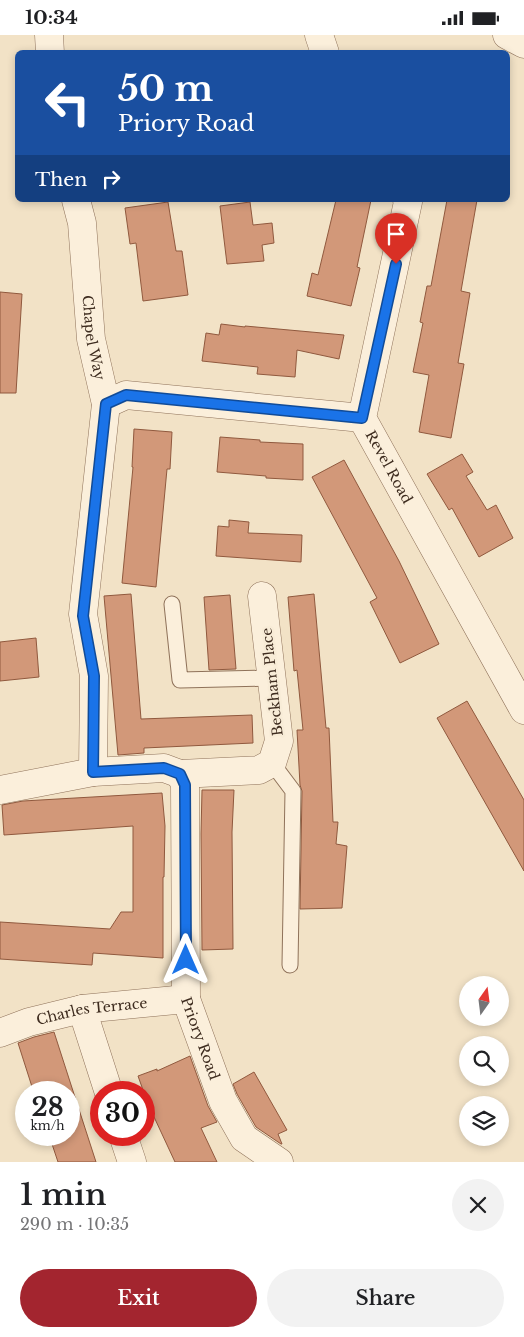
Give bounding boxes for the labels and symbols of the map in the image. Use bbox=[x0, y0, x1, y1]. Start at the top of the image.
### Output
pin bbox=[375, 213, 417, 264]
street label: Chapel Way bbox=[79, 294, 109, 382]
street label: Revel Road bbox=[362, 427, 417, 507]
street label: Beckham Place bbox=[257, 627, 287, 737]
position arrow bbox=[159, 933, 211, 985]
north arrow bbox=[459, 976, 509, 1026]
street label: Charles Terrace bbox=[34, 994, 148, 1029]
street label: Priory Road bbox=[177, 995, 224, 1083]
speed limit sign: 30 bbox=[90, 1081, 155, 1146]

